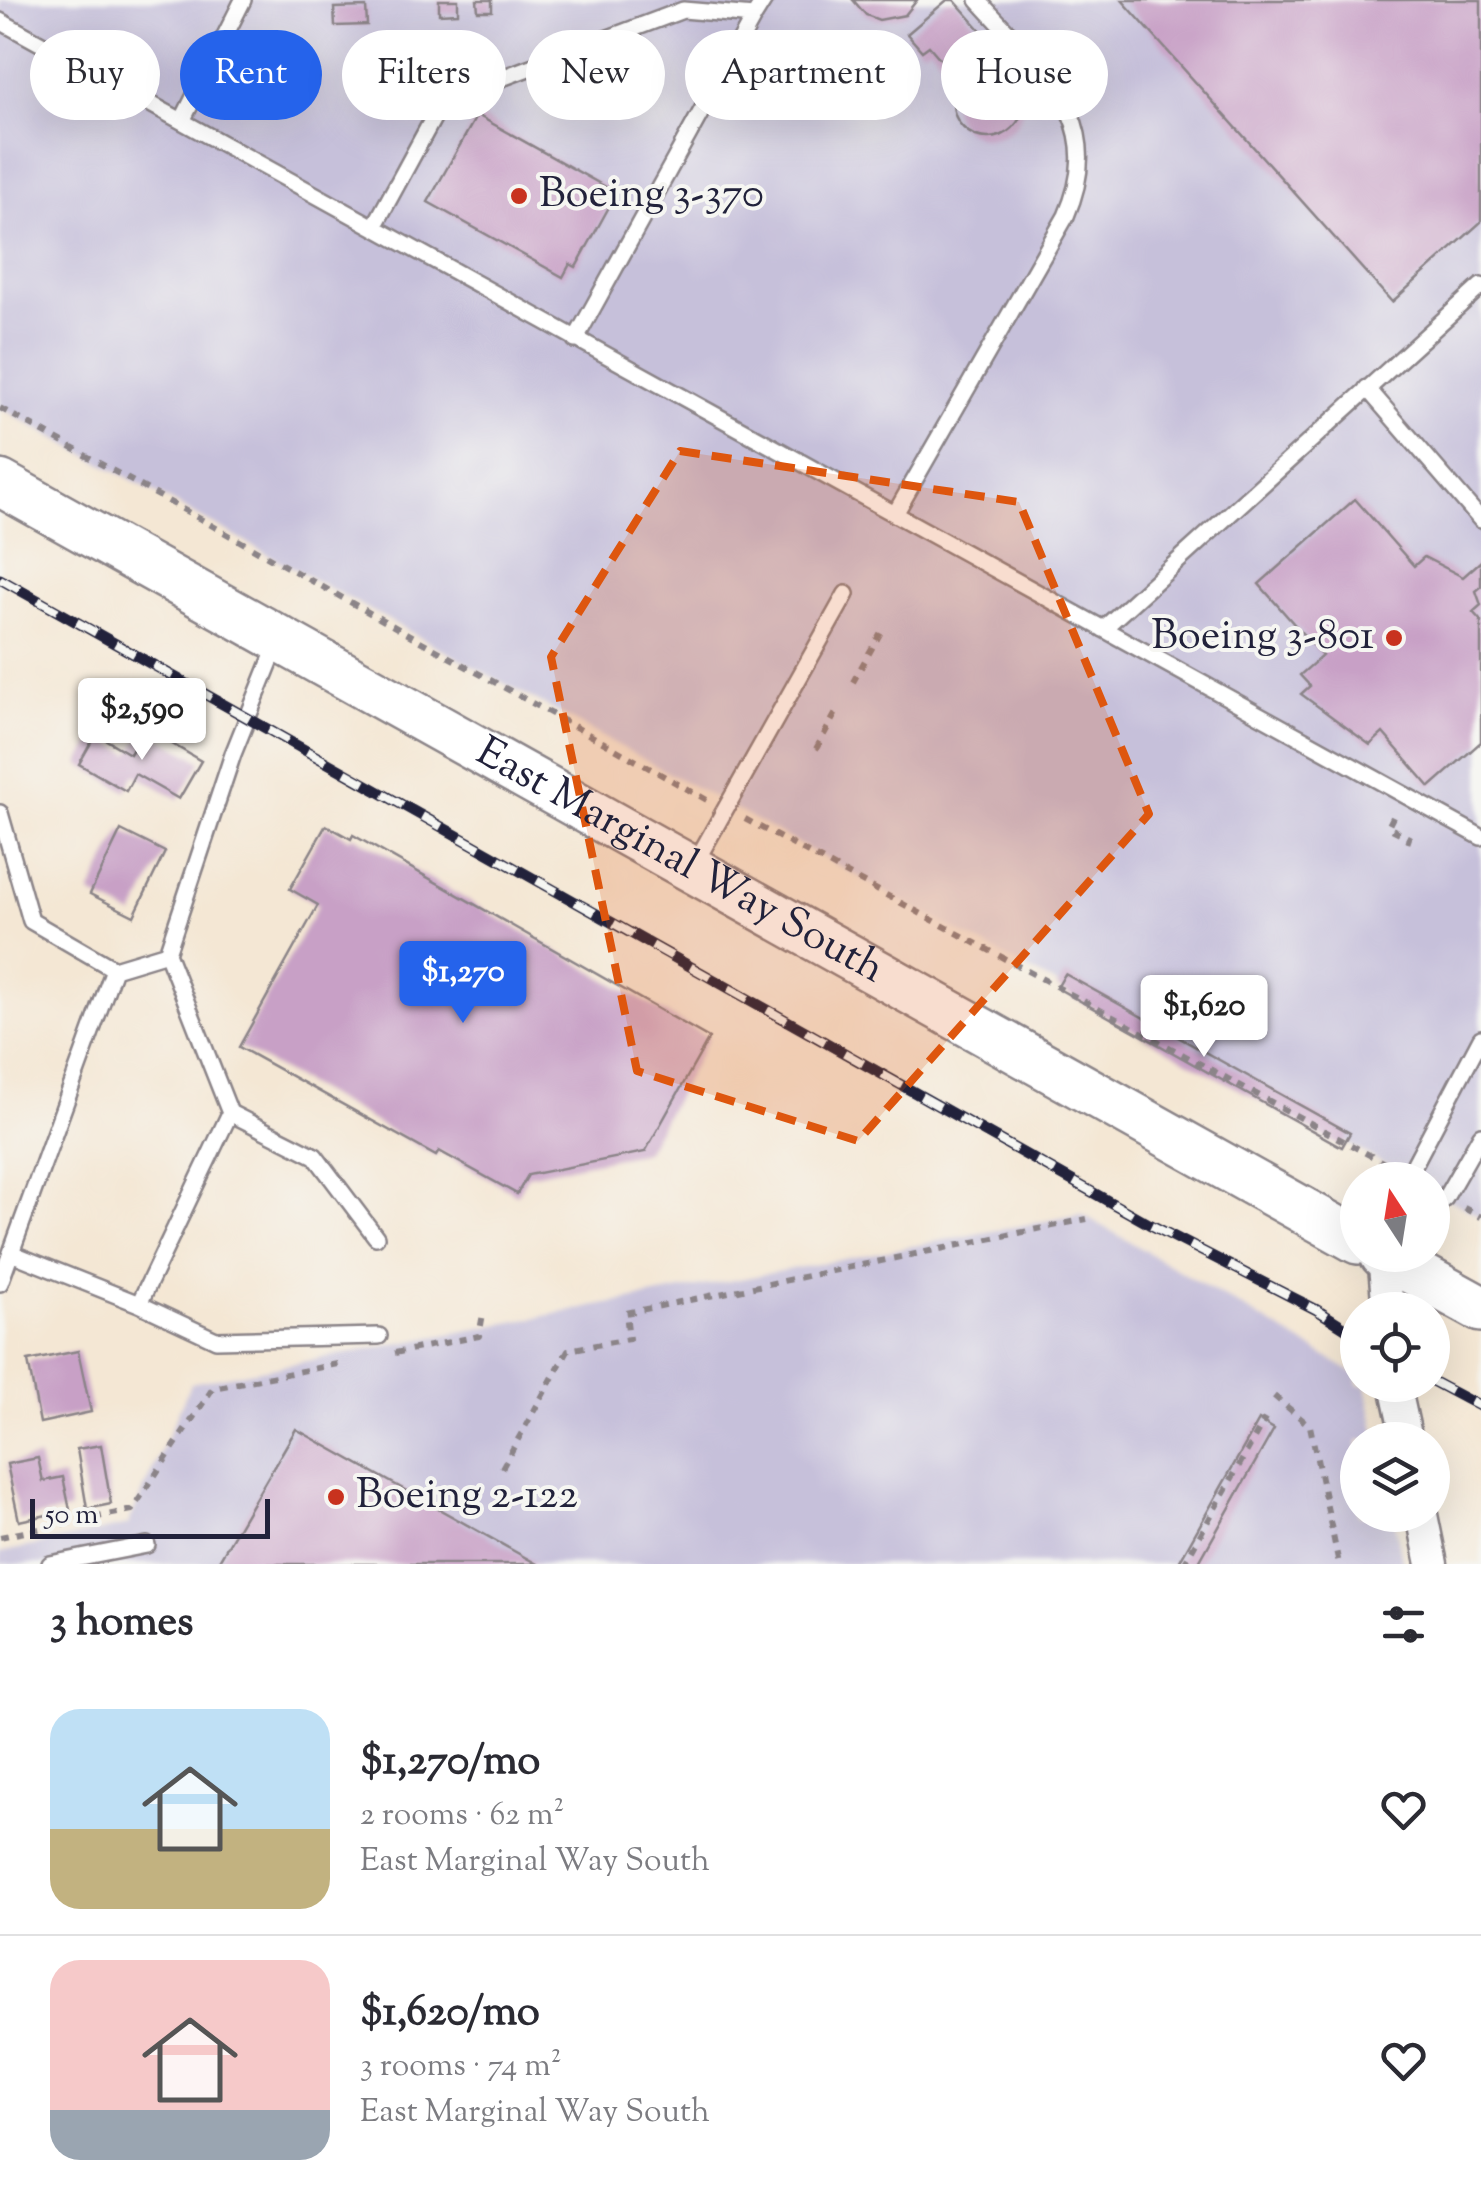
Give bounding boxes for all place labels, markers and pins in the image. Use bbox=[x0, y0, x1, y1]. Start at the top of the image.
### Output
place label: Boeing 3-370 bbox=[539, 166, 764, 226]
marker: Boeing 3-370 bbox=[508, 185, 530, 207]
place label: Boeing 3-801 bbox=[1151, 608, 1374, 668]
marker: Boeing 3-801 bbox=[1383, 627, 1405, 649]
pin: $2,590 bbox=[61, 678, 223, 763]
pin: $1,270 bbox=[382, 941, 544, 1026]
pin: $1,620 bbox=[1123, 975, 1285, 1060]
place label: Boeing 2-122 bbox=[356, 1467, 578, 1527]
marker: Boeing 2-122 bbox=[325, 1486, 347, 1508]

